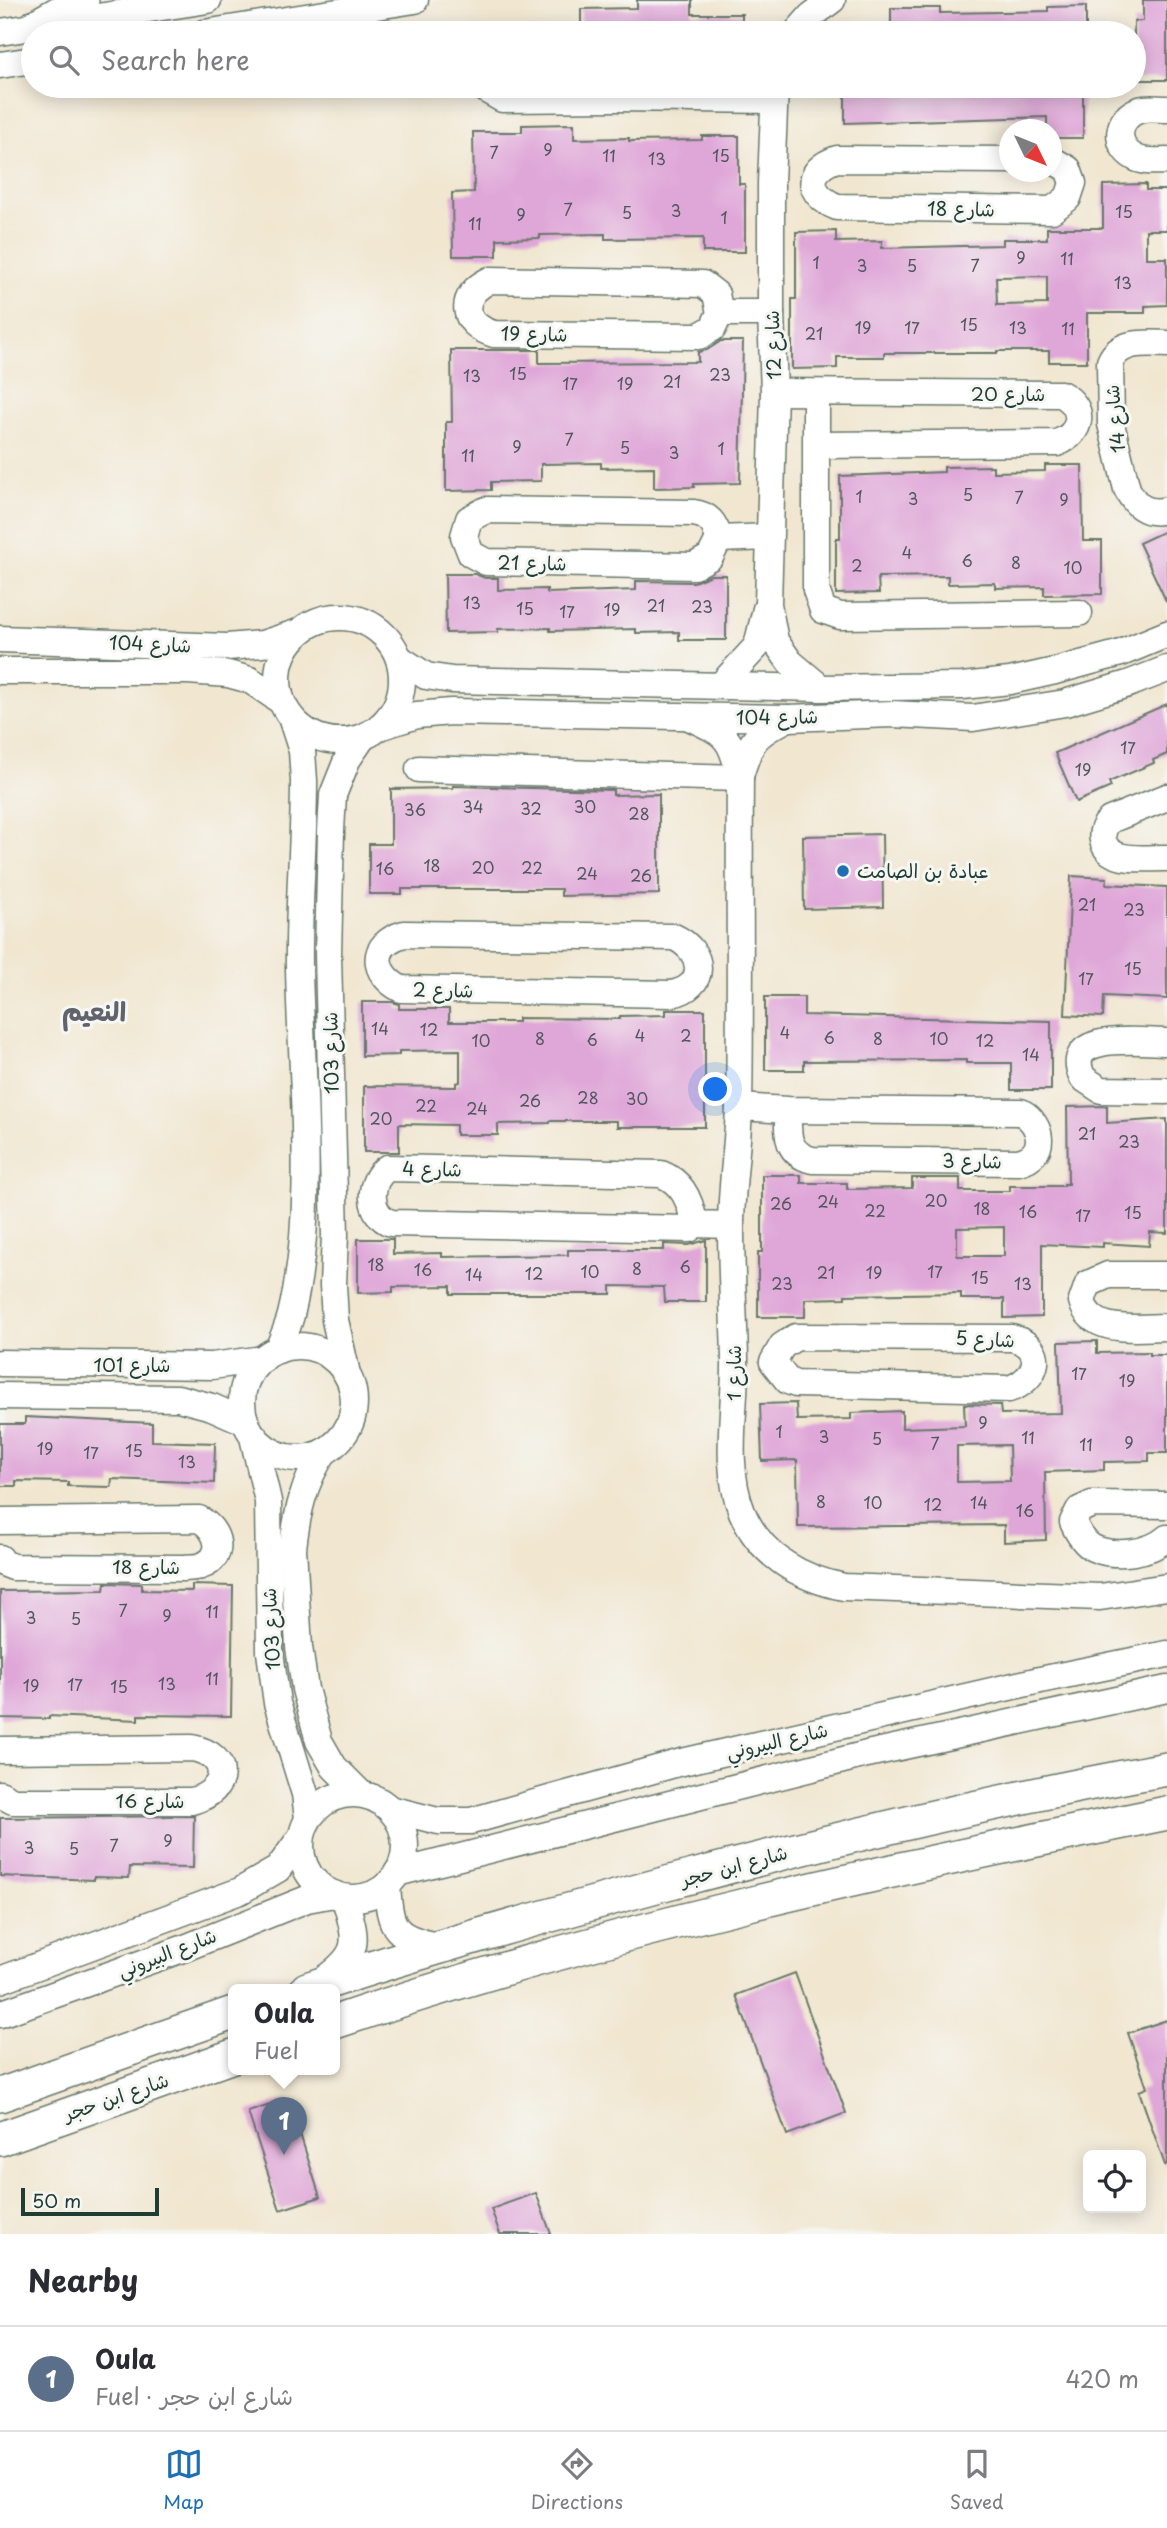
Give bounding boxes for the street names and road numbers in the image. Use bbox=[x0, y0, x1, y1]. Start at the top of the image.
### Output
street label: شارع 18 bbox=[927, 193, 995, 224]
street label: شارع 12 bbox=[757, 310, 788, 380]
street label: شارع 19 bbox=[500, 318, 568, 349]
street label: شارع 20 bbox=[971, 379, 1045, 408]
street label: شارع 14 bbox=[1097, 384, 1133, 455]
street label: شارع 21 bbox=[497, 547, 567, 578]
street label: شارع 104 bbox=[108, 628, 192, 659]
street label: شارع 104 bbox=[736, 701, 818, 732]
street label: شارع 2 bbox=[412, 974, 474, 1005]
street label: شارع 103 bbox=[315, 1012, 346, 1094]
street label: شارع 3 bbox=[942, 1145, 1002, 1176]
street label: شارع 4 bbox=[402, 1153, 462, 1184]
street label: شارع 5 bbox=[955, 1322, 1016, 1355]
street label: شارع 1 bbox=[719, 1345, 748, 1401]
street label: شارع 101 bbox=[94, 1350, 170, 1379]
street label: شارع 18 bbox=[112, 1552, 180, 1581]
street label: شارع 103 bbox=[254, 1587, 287, 1671]
street label: شارع البيروني bbox=[723, 1715, 831, 1769]
street label: شارع 16 bbox=[115, 1786, 185, 1815]
street label: شارع ابن حجر bbox=[675, 1837, 791, 1894]
street label: شارع البيروني bbox=[113, 1920, 222, 1987]
street label: شارع ابن حجر bbox=[57, 2065, 172, 2129]

